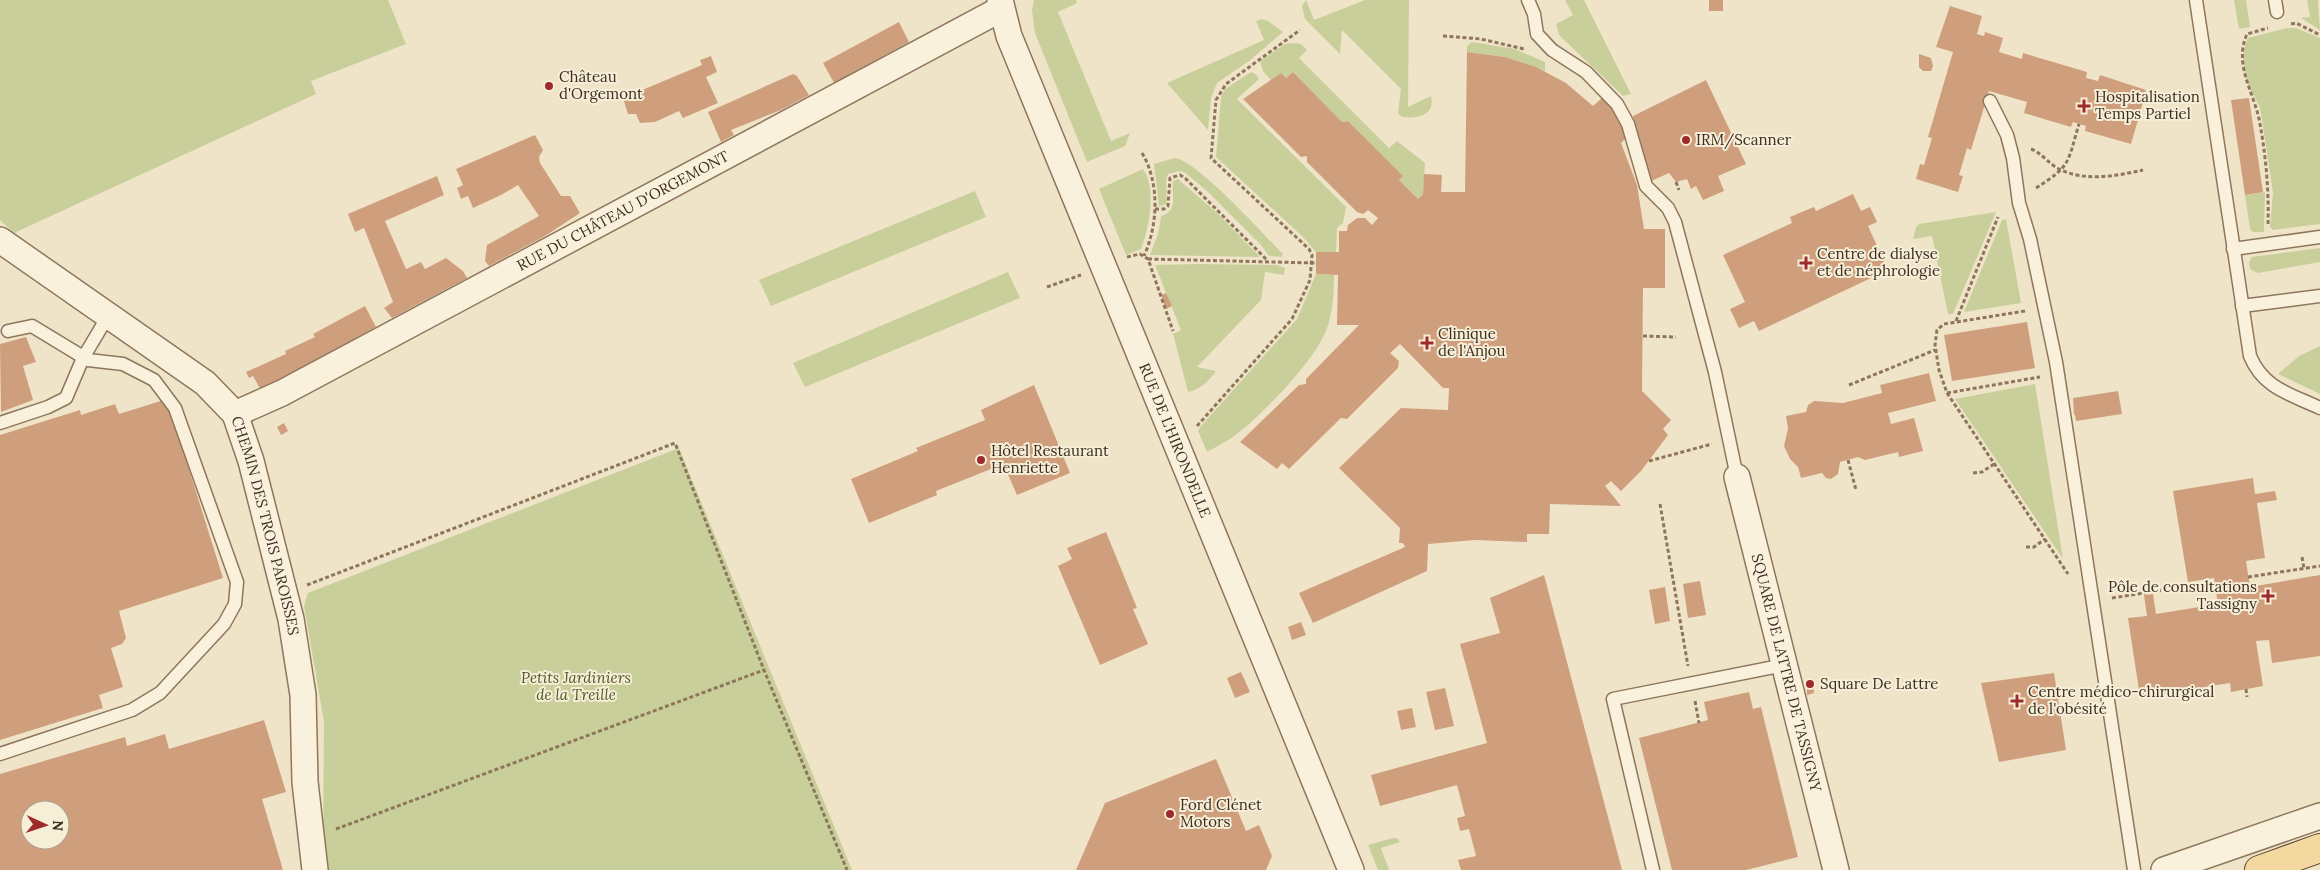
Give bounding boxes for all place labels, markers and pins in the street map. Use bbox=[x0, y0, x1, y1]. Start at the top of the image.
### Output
place label: Château d'Orgemont bbox=[559, 67, 643, 103]
marker: Château d'Orgemont bbox=[543, 80, 555, 92]
place label: Hospitalisation Temps Partiel bbox=[2095, 87, 2200, 123]
marker: Hospitalisation Temps Partiel bbox=[2077, 99, 2091, 113]
place label: IRM/Scanner bbox=[1696, 130, 1792, 150]
marker: IRM/Scanner bbox=[1680, 134, 1692, 146]
place label: Centre de dialyse et de néphrologie bbox=[1817, 244, 1940, 280]
marker: Centre de dialyse et de néphrologie bbox=[1799, 256, 1813, 270]
place label: Clinique de l'Anjou bbox=[1438, 324, 1506, 360]
marker: Clinique de l'Anjou bbox=[1420, 336, 1434, 350]
place label: Hôtel Restaurant Henriette bbox=[991, 441, 1109, 477]
marker: Hôtel Restaurant Henriette bbox=[975, 454, 987, 466]
place label: Pôle de consultations Tassigny bbox=[2108, 577, 2257, 613]
marker: Pôle de consultations Tassigny bbox=[2261, 589, 2275, 603]
place label: Square De Lattre bbox=[1820, 674, 1938, 693]
marker: Square De Lattre bbox=[1804, 678, 1816, 690]
place label: Centre médico-chirurgical de l'obésité bbox=[2028, 682, 2214, 718]
marker: Centre médico-chirurgical de l'obésité bbox=[2010, 694, 2024, 708]
place label: Ford Clénet Motors bbox=[1180, 795, 1262, 831]
marker: Ford Clénet Motors bbox=[1164, 808, 1176, 820]

